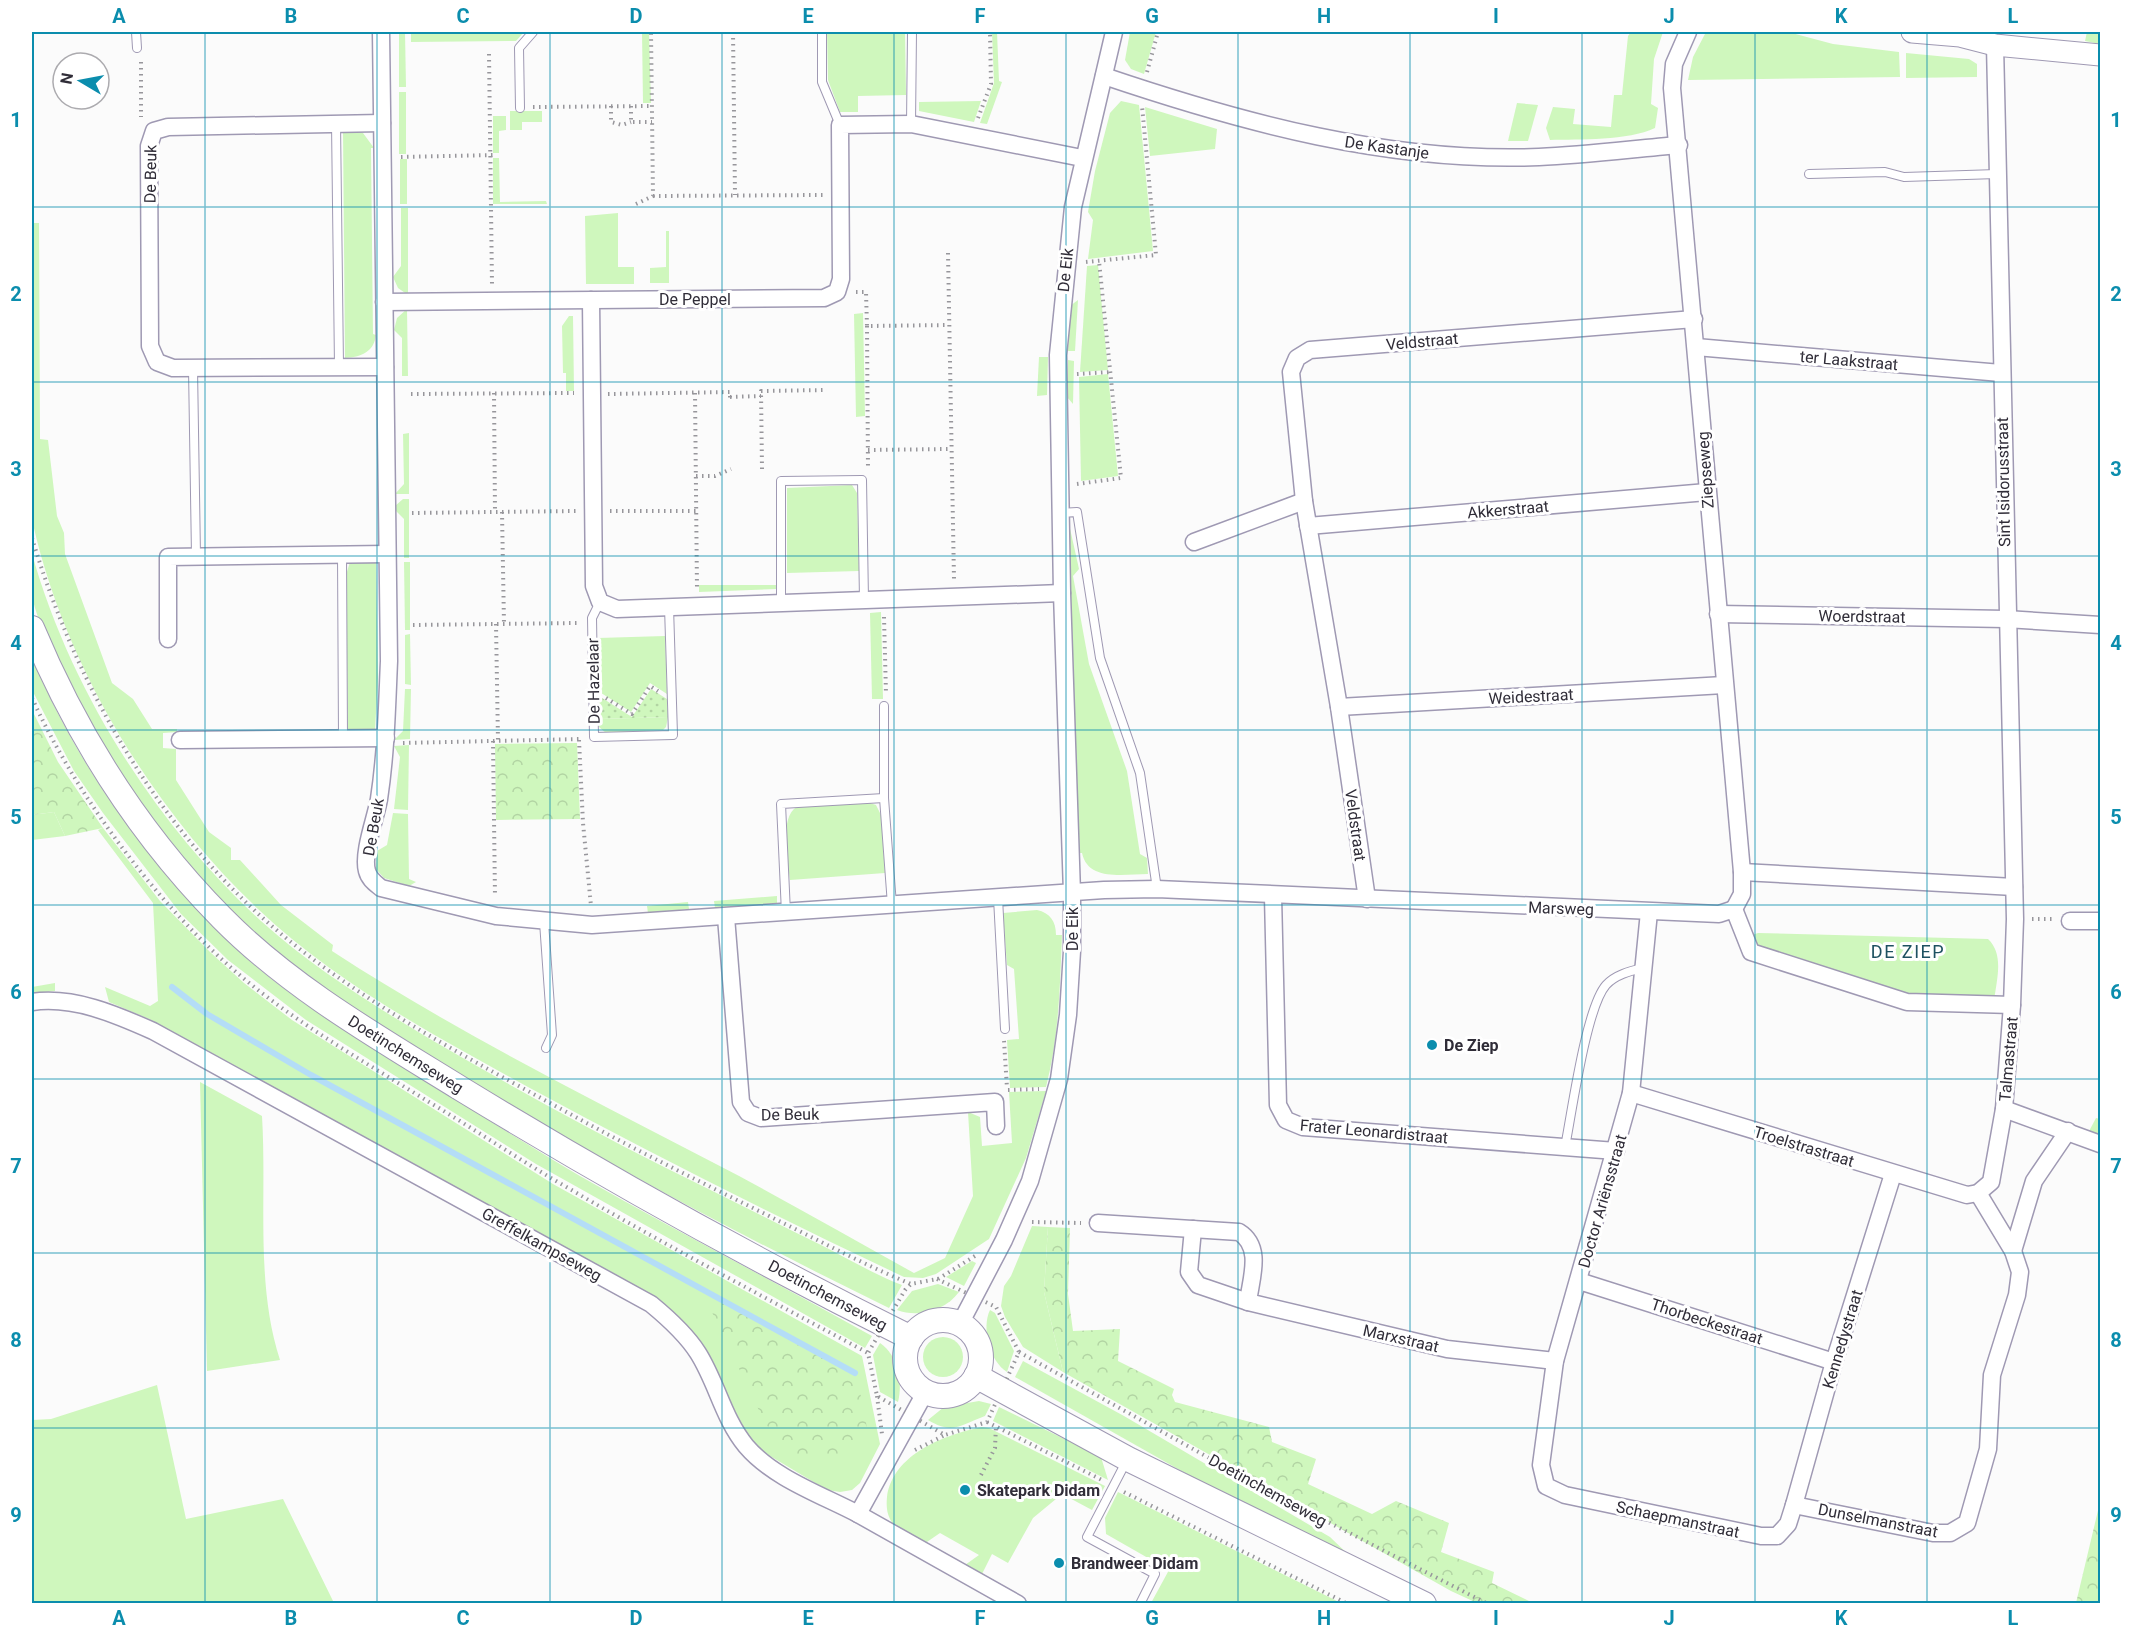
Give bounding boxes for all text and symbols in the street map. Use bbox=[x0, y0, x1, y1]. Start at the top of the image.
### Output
text: A bbox=[112, 4, 126, 28]
text: B bbox=[285, 4, 297, 28]
text: C bbox=[456, 4, 470, 28]
text: D bbox=[630, 4, 643, 28]
text: E bbox=[802, 4, 814, 28]
text: F bbox=[975, 4, 986, 28]
text: G bbox=[1145, 4, 1159, 28]
text: H bbox=[1317, 4, 1331, 28]
text: I bbox=[1493, 4, 1499, 28]
text: J bbox=[1663, 4, 1675, 28]
text: K bbox=[1835, 4, 1848, 28]
text: L bbox=[2008, 4, 2019, 28]
north arrow bbox=[51, 51, 111, 111]
text: N bbox=[56, 71, 77, 86]
text: 1 bbox=[10, 108, 22, 132]
text: 1 bbox=[2110, 108, 2122, 132]
street label: De Kastanje bbox=[1343, 132, 1430, 163]
street label: De Beuk bbox=[140, 144, 161, 203]
street label: De Eik bbox=[1054, 246, 1077, 293]
text: 2 bbox=[10, 282, 22, 306]
text: 2 bbox=[2110, 282, 2122, 306]
street label: De Peppel bbox=[659, 290, 731, 309]
street label: Veldstraat bbox=[1385, 329, 1459, 354]
street label: ter Laakstraat bbox=[1799, 347, 1899, 374]
street label: Sint Isidorusstraat bbox=[1993, 417, 2014, 547]
street label: Ziepseweg bbox=[1693, 431, 1718, 509]
text: 3 bbox=[10, 457, 22, 481]
text: 3 bbox=[2110, 457, 2122, 481]
street label: Akkerstraat bbox=[1467, 496, 1550, 523]
street label: Woerdstraat bbox=[1818, 606, 1906, 627]
text: 4 bbox=[10, 631, 22, 655]
text: 4 bbox=[2110, 631, 2122, 655]
street label: De Hazelaar bbox=[583, 637, 604, 724]
street label: Weidestraat bbox=[1488, 685, 1574, 708]
street label: Veldstraat bbox=[1341, 788, 1370, 862]
street label: De Beuk bbox=[359, 796, 388, 857]
text: 5 bbox=[10, 805, 22, 829]
text: 5 bbox=[2110, 805, 2122, 829]
street label: Marsweg bbox=[1528, 898, 1594, 919]
street label: De Eik bbox=[1063, 906, 1082, 951]
district label: DE ZIEP bbox=[1871, 941, 1945, 962]
text: 6 bbox=[10, 980, 22, 1004]
text: 6 bbox=[2110, 980, 2122, 1004]
street label: Doetinchemseweg bbox=[345, 1011, 467, 1097]
street label: Talmastraat bbox=[1995, 1016, 2022, 1102]
place label: De Ziep bbox=[1444, 1036, 1499, 1055]
marker: De Ziep bbox=[1425, 1038, 1439, 1052]
street label: De Beuk bbox=[761, 1104, 820, 1125]
street label: Frater Leonardistraat bbox=[1299, 1116, 1449, 1147]
street label: Troelstrastraat bbox=[1751, 1122, 1856, 1171]
street label: Doctor Ariënsstraat bbox=[1574, 1132, 1631, 1270]
text: 7 bbox=[10, 1154, 22, 1178]
text: 7 bbox=[2110, 1154, 2122, 1178]
street label: Greffelkampseweg bbox=[479, 1204, 605, 1285]
street label: Doetinchemseweg bbox=[765, 1256, 891, 1335]
street label: Kennedystraat bbox=[1818, 1287, 1867, 1391]
street label: Thorbeckestraat bbox=[1649, 1294, 1765, 1349]
street label: Marxstraat bbox=[1361, 1321, 1441, 1356]
text: 8 bbox=[10, 1328, 22, 1352]
text: 8 bbox=[2110, 1328, 2122, 1352]
street label: Doetinchemseweg bbox=[1205, 1450, 1330, 1531]
place label: Skatepark Didam bbox=[977, 1481, 1100, 1500]
marker: Skatepark Didam bbox=[958, 1483, 972, 1497]
street label: Schaepmanstraat bbox=[1614, 1497, 1741, 1542]
street label: Dunselmanstraat bbox=[1816, 1500, 1939, 1541]
text: 9 bbox=[10, 1503, 22, 1527]
text: 9 bbox=[2110, 1503, 2122, 1527]
place label: Brandweer Didam bbox=[1071, 1554, 1198, 1573]
marker: Brandweer Didam bbox=[1052, 1556, 1066, 1570]
text: A bbox=[112, 1606, 126, 1630]
text: B bbox=[285, 1606, 297, 1630]
text: C bbox=[456, 1606, 470, 1630]
text: D bbox=[630, 1606, 643, 1630]
text: E bbox=[802, 1606, 814, 1630]
text: F bbox=[975, 1606, 986, 1630]
text: G bbox=[1145, 1606, 1159, 1630]
text: H bbox=[1317, 1606, 1331, 1630]
text: I bbox=[1493, 1606, 1499, 1630]
text: J bbox=[1663, 1606, 1675, 1630]
text: K bbox=[1835, 1606, 1848, 1630]
text: L bbox=[2008, 1606, 2019, 1630]

